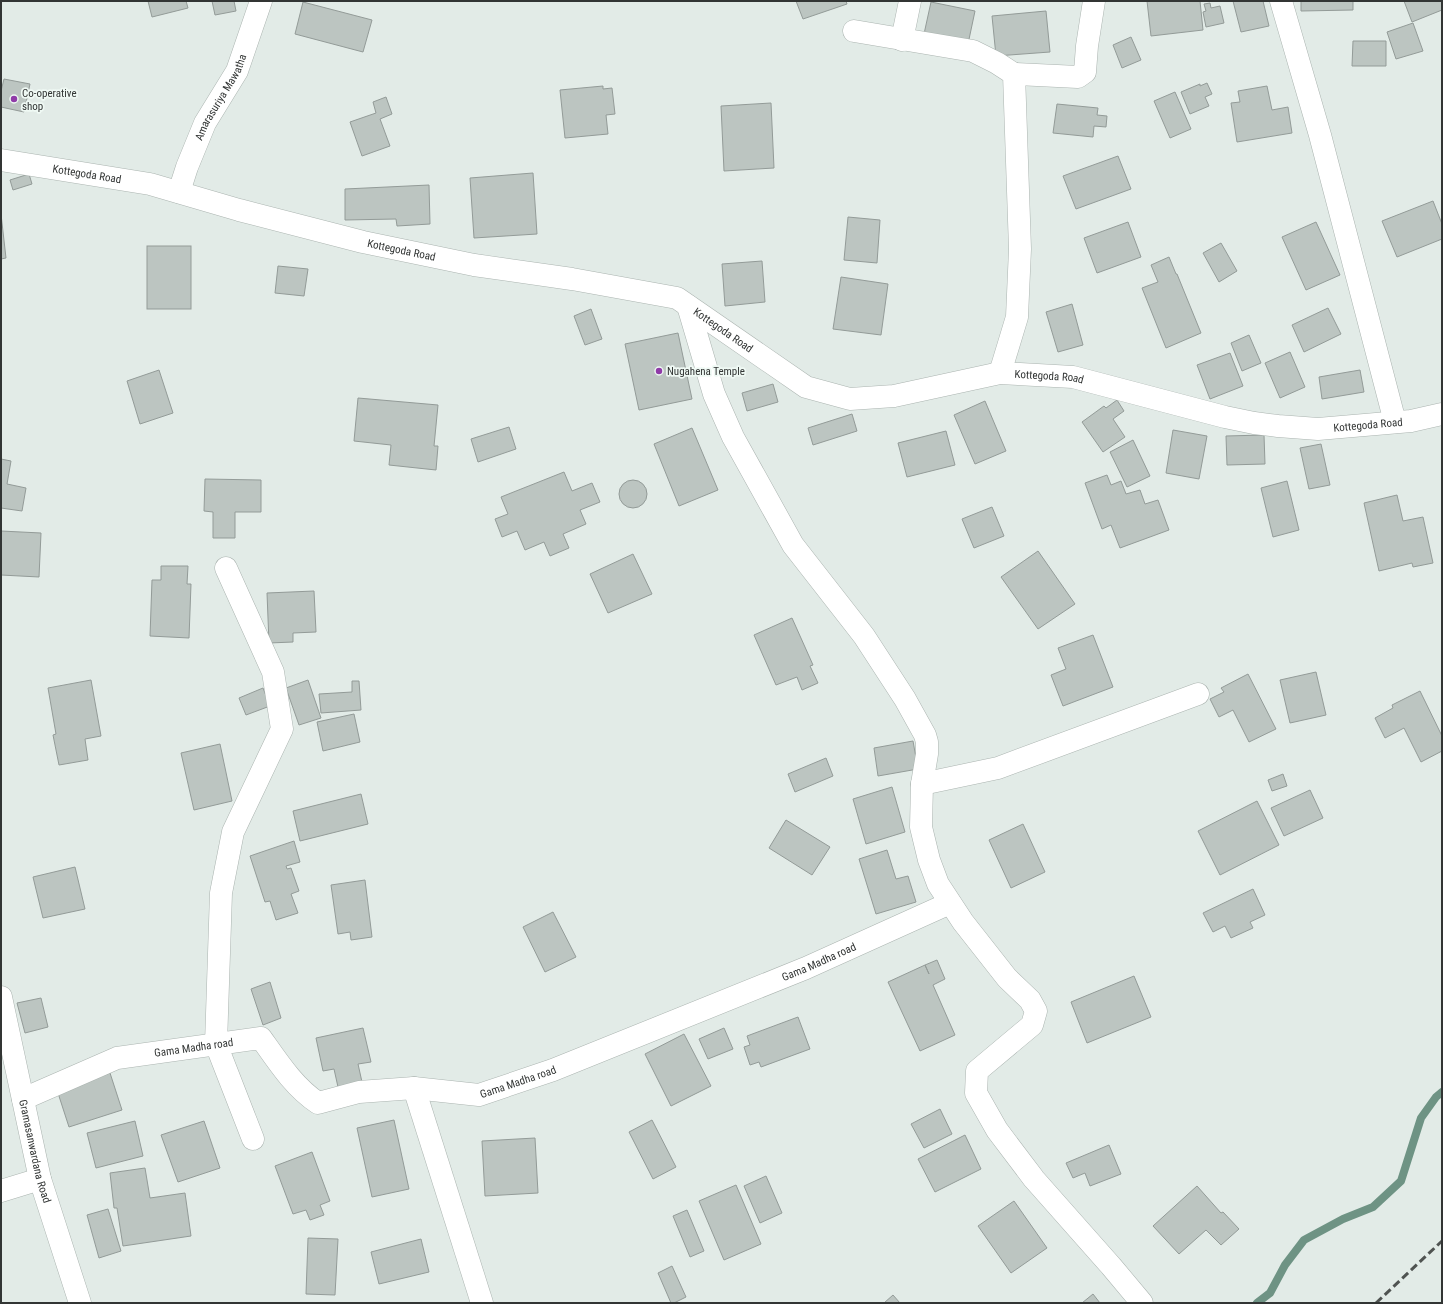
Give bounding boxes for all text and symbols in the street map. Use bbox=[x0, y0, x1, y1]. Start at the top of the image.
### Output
street label: Amarasuriya Mawatha bbox=[192, 52, 249, 142]
place label: Co-operative shop bbox=[22, 87, 77, 113]
marker: Co-operative shop bbox=[9, 94, 19, 104]
street label: Kottegoda Road bbox=[52, 162, 122, 186]
street label: Kottegoda Road bbox=[366, 237, 437, 263]
street label: Kottegoda Road bbox=[691, 305, 756, 355]
place label: Nugahena Temple bbox=[667, 365, 745, 378]
marker: Nugahena Temple bbox=[654, 366, 664, 376]
street label: Kottegoda Road bbox=[1014, 367, 1085, 386]
street label: Kottegoda Road bbox=[1333, 415, 1403, 434]
street label: Gama Madha road bbox=[780, 940, 858, 984]
street label: Gama Madha road bbox=[153, 1035, 234, 1059]
street label: Gama Madha road bbox=[478, 1063, 558, 1101]
street label: Gramasanwardana Road bbox=[17, 1098, 54, 1205]

